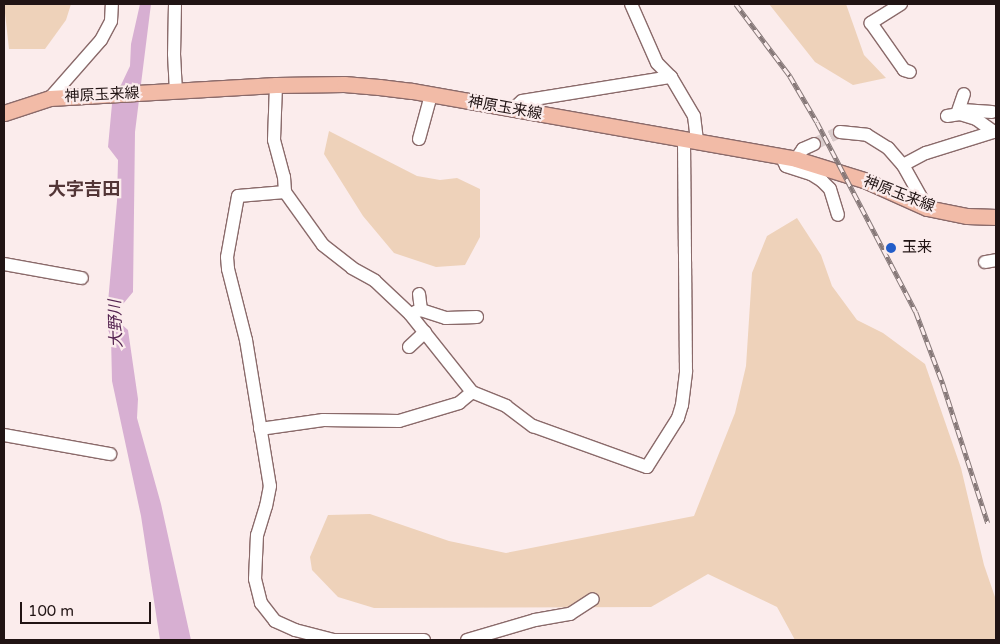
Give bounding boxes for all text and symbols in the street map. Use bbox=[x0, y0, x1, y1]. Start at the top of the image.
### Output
street label: 神原玉来線 bbox=[64, 84, 140, 106]
street label: 神原玉来線 bbox=[467, 93, 543, 123]
street label: 神原玉来線 bbox=[861, 172, 937, 216]
district label: 大字吉田 bbox=[48, 178, 120, 200]
place label: 玉来 bbox=[902, 239, 932, 257]
marker: 玉来 bbox=[884, 241, 898, 255]
water label: 大野川 bbox=[106, 300, 126, 348]
scale bar bbox=[22, 592, 154, 624]
text: 100 m bbox=[28, 602, 74, 620]

